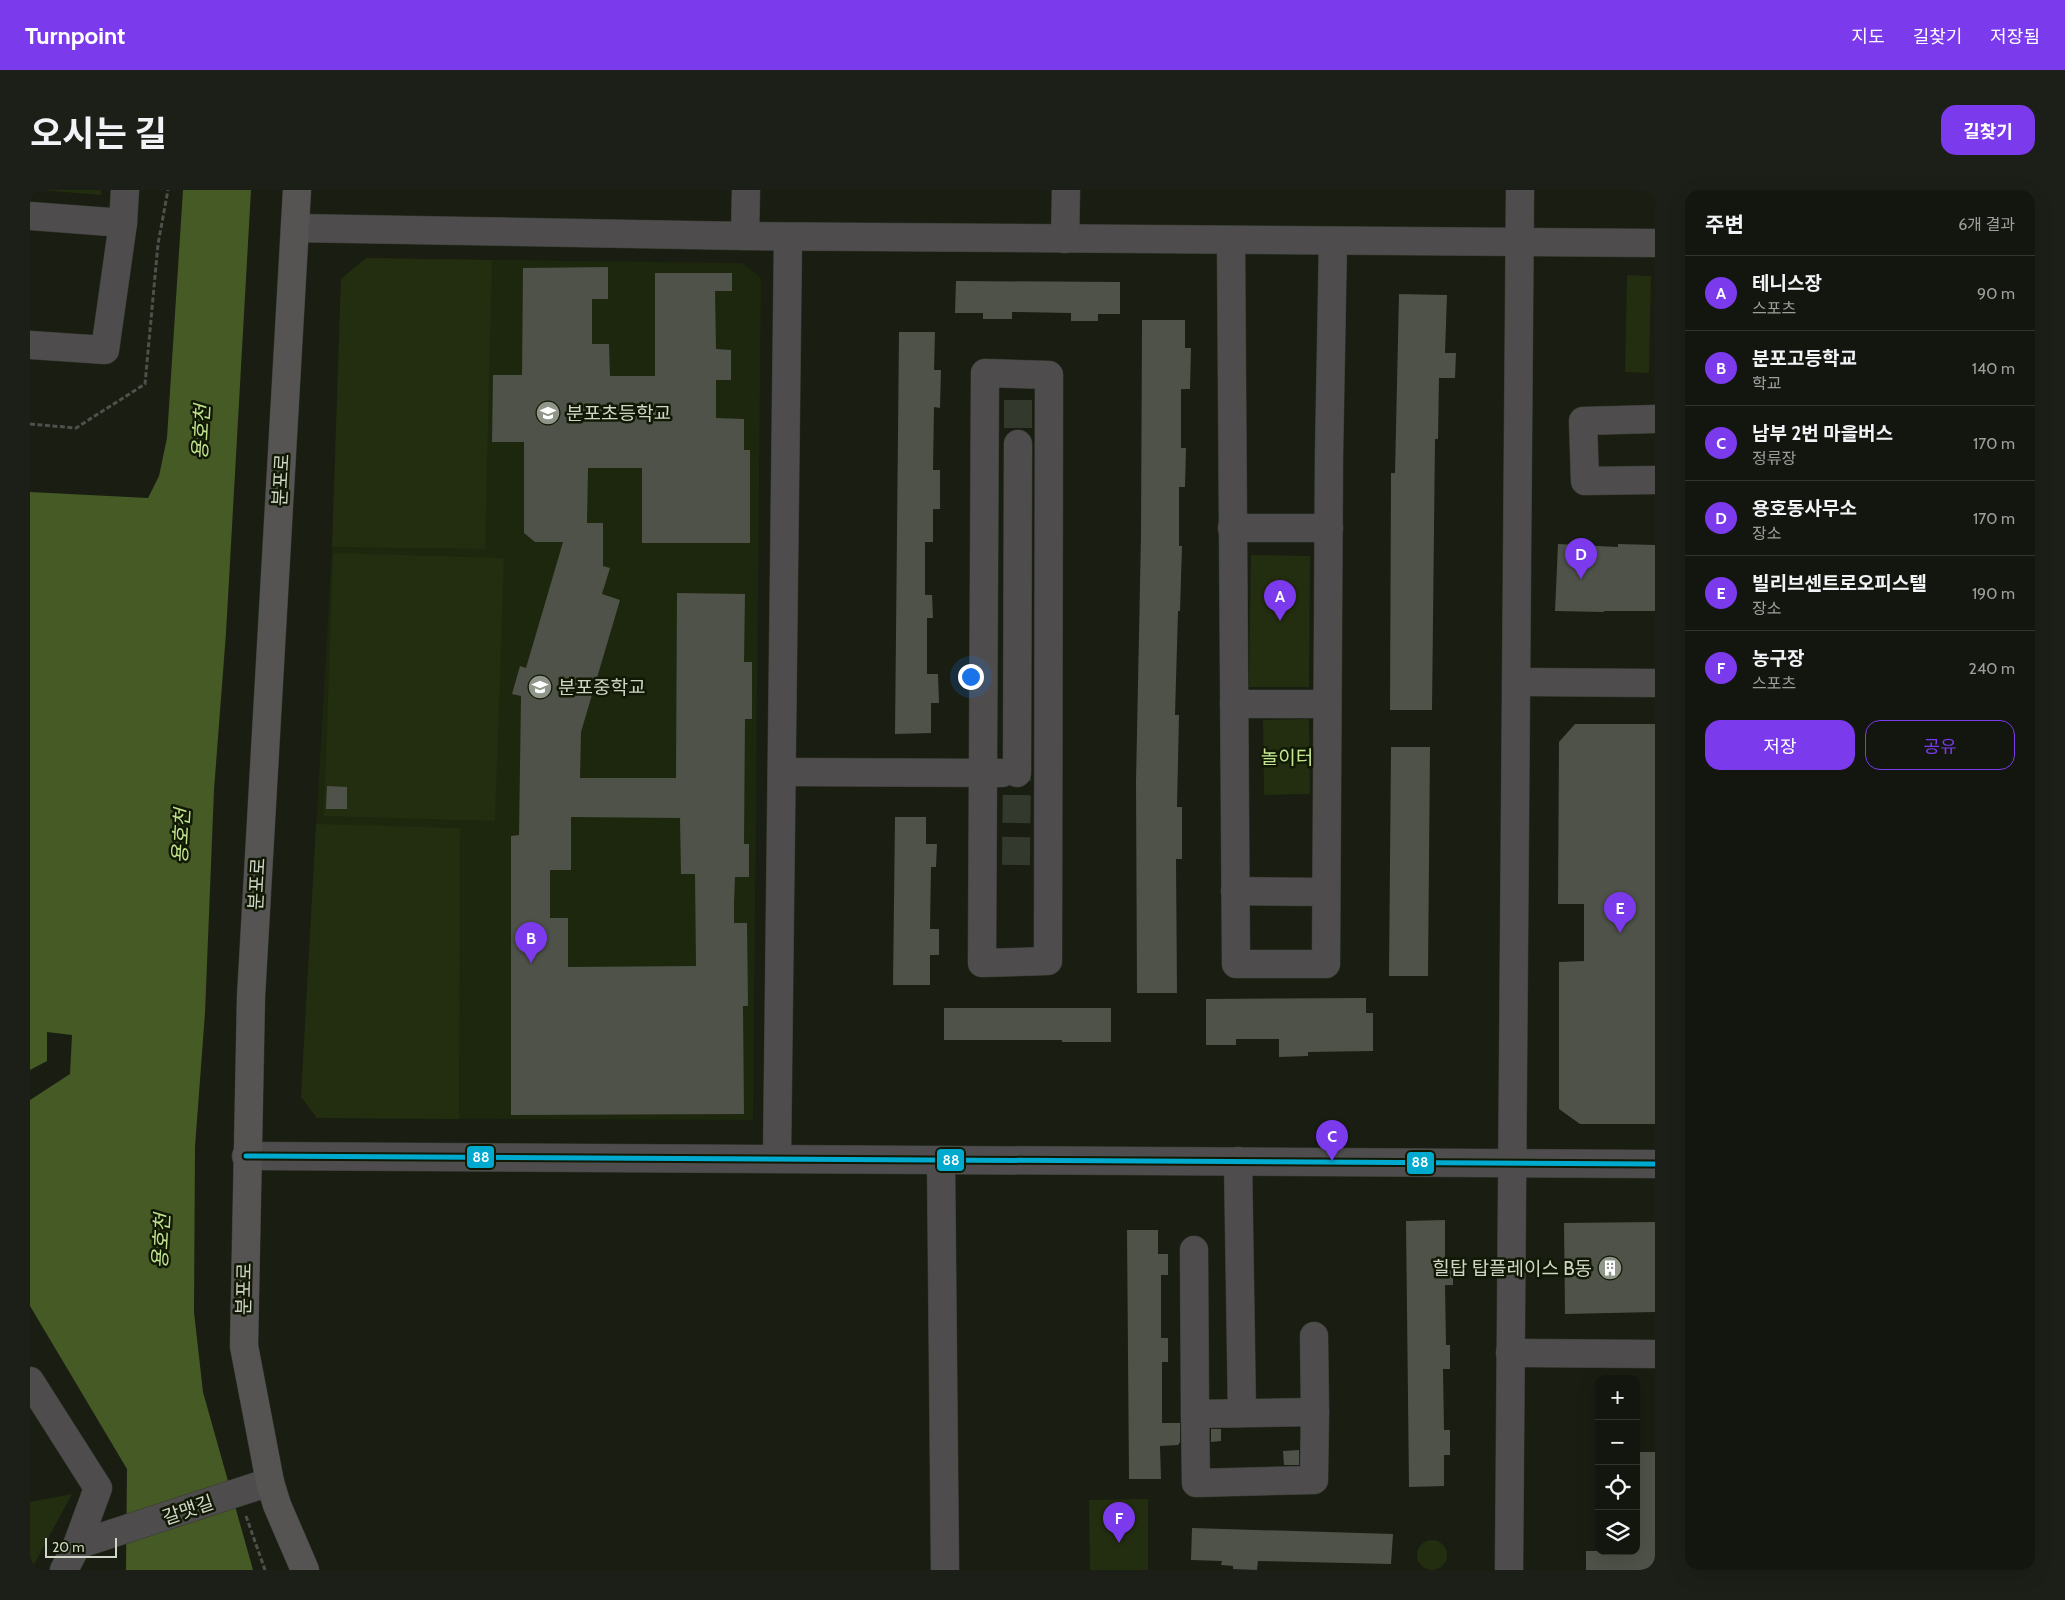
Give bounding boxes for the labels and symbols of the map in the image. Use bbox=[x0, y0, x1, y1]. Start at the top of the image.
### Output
school or university icon: 분포초등학교 bbox=[535, 400, 561, 426]
water label: 용호천 bbox=[188, 401, 215, 460]
place label: 분포초등학교 bbox=[566, 402, 671, 425]
street label: 분포로 bbox=[268, 453, 294, 507]
pin: D bbox=[1565, 538, 1597, 579]
pin: A bbox=[1264, 580, 1296, 621]
your location bbox=[958, 664, 984, 690]
school or university icon: 분포중학교 bbox=[527, 674, 553, 700]
place label: 분포중학교 bbox=[558, 676, 645, 699]
park label: 놀이터 bbox=[1261, 746, 1313, 769]
water label: 용호천 bbox=[168, 805, 195, 864]
street label: 분포로 bbox=[244, 857, 270, 911]
pin: E bbox=[1604, 892, 1636, 933]
pin: B bbox=[515, 922, 547, 963]
pin: C bbox=[1316, 1120, 1348, 1161]
line badge: 88 bbox=[466, 1145, 495, 1169]
text: 88 bbox=[473, 1148, 489, 1166]
line badge: 88 bbox=[936, 1148, 965, 1172]
text: 88 bbox=[943, 1151, 959, 1169]
line badge: 88 bbox=[1406, 1151, 1435, 1175]
text: 88 bbox=[1412, 1153, 1428, 1171]
water label: 용호천 bbox=[148, 1210, 175, 1269]
building icon: 힐탑 탑플레이스 B동 bbox=[1597, 1255, 1623, 1281]
place label: 힐탑 탑플레이스 B동 bbox=[1432, 1257, 1592, 1280]
street label: 분포로 bbox=[232, 1263, 256, 1315]
street label: 갈맷길 bbox=[159, 1491, 217, 1529]
pin: F bbox=[1103, 1502, 1135, 1543]
scale bar bbox=[45, 1535, 118, 1558]

